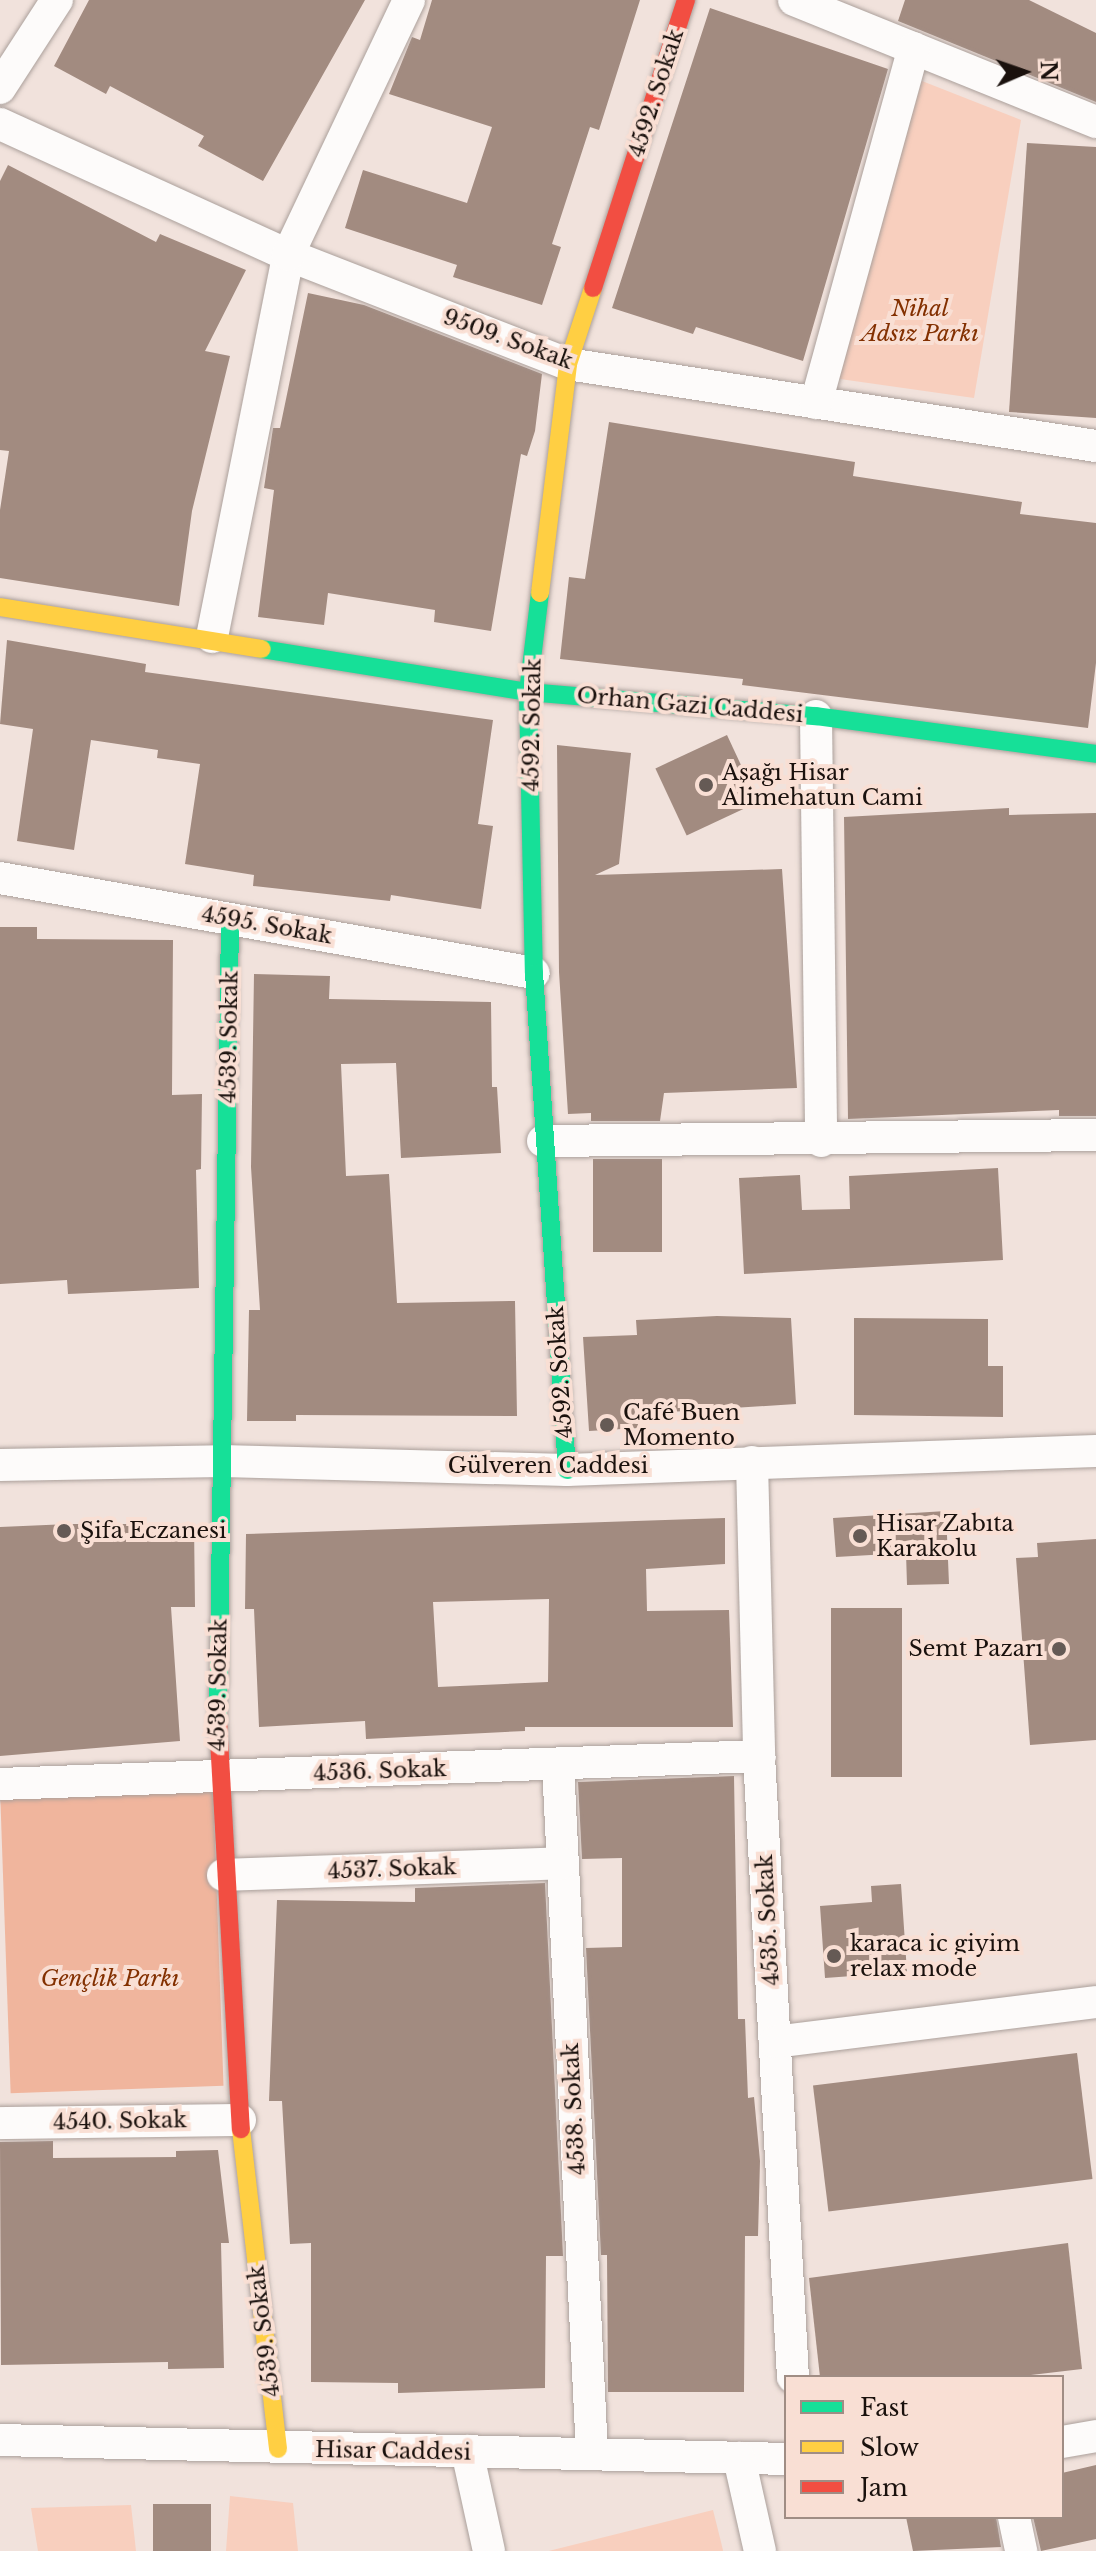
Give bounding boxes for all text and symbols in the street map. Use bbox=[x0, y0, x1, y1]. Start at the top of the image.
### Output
street label: 4592. Sokak bbox=[623, 26, 689, 160]
north arrow bbox=[984, 32, 1064, 112]
text: N bbox=[1035, 60, 1062, 82]
park label: Nihal Adsız Parkı bbox=[861, 295, 979, 346]
street label: 9509. Sokak bbox=[440, 303, 576, 375]
street label: 4592. Sokak bbox=[518, 658, 546, 792]
street label: Orhan Gazi Caddesi bbox=[576, 682, 804, 728]
place label: Aşağı Hisar Alimehatun Cami bbox=[722, 759, 923, 810]
marker: Aşağı Hisar Alimehatun Cami bbox=[697, 776, 715, 794]
street label: 4595. Sokak bbox=[200, 901, 334, 949]
street label: 4539. Sokak bbox=[215, 971, 243, 1103]
street label: 4592. Sokak bbox=[542, 1305, 578, 1439]
place label: Café Buen Momento bbox=[623, 1399, 740, 1450]
marker: Café Buen Momento bbox=[598, 1416, 616, 1434]
street label: Gülveren Caddesi bbox=[448, 1453, 648, 1479]
place label: Hisar Zabıta Karakolu bbox=[876, 1510, 1014, 1562]
place label: Şifa Eczanesi bbox=[80, 1518, 227, 1544]
marker: Şifa Eczanesi bbox=[55, 1522, 73, 1540]
marker: Hisar Zabıta Karakolu bbox=[851, 1527, 869, 1545]
street label: 4539. Sokak bbox=[204, 1619, 232, 1751]
place label: Semt Pazarı bbox=[908, 1636, 1043, 1662]
marker: Semt Pazarı bbox=[1050, 1640, 1068, 1658]
street label: 4536. Sokak bbox=[313, 1755, 447, 1787]
street label: 4537. Sokak bbox=[327, 1854, 457, 1884]
street label: 4535. Sokak bbox=[751, 1854, 785, 1986]
place label: karaca ic giyim relax mode bbox=[850, 1930, 1020, 1982]
marker: karaca ic giyim relax mode bbox=[825, 1947, 843, 1965]
park label: Gençlik Parkı bbox=[41, 1966, 179, 1992]
street label: 4538. Sokak bbox=[557, 2042, 591, 2176]
street label: 4540. Sokak bbox=[53, 2107, 187, 2135]
street label: 4539. Sokak bbox=[243, 2264, 285, 2398]
legend bbox=[784, 2375, 1064, 2519]
text: Fast bbox=[860, 2393, 908, 2422]
text: Slow bbox=[860, 2433, 919, 2462]
street label: Hisar Caddesi bbox=[315, 2436, 471, 2466]
text: Jam bbox=[860, 2473, 908, 2502]

